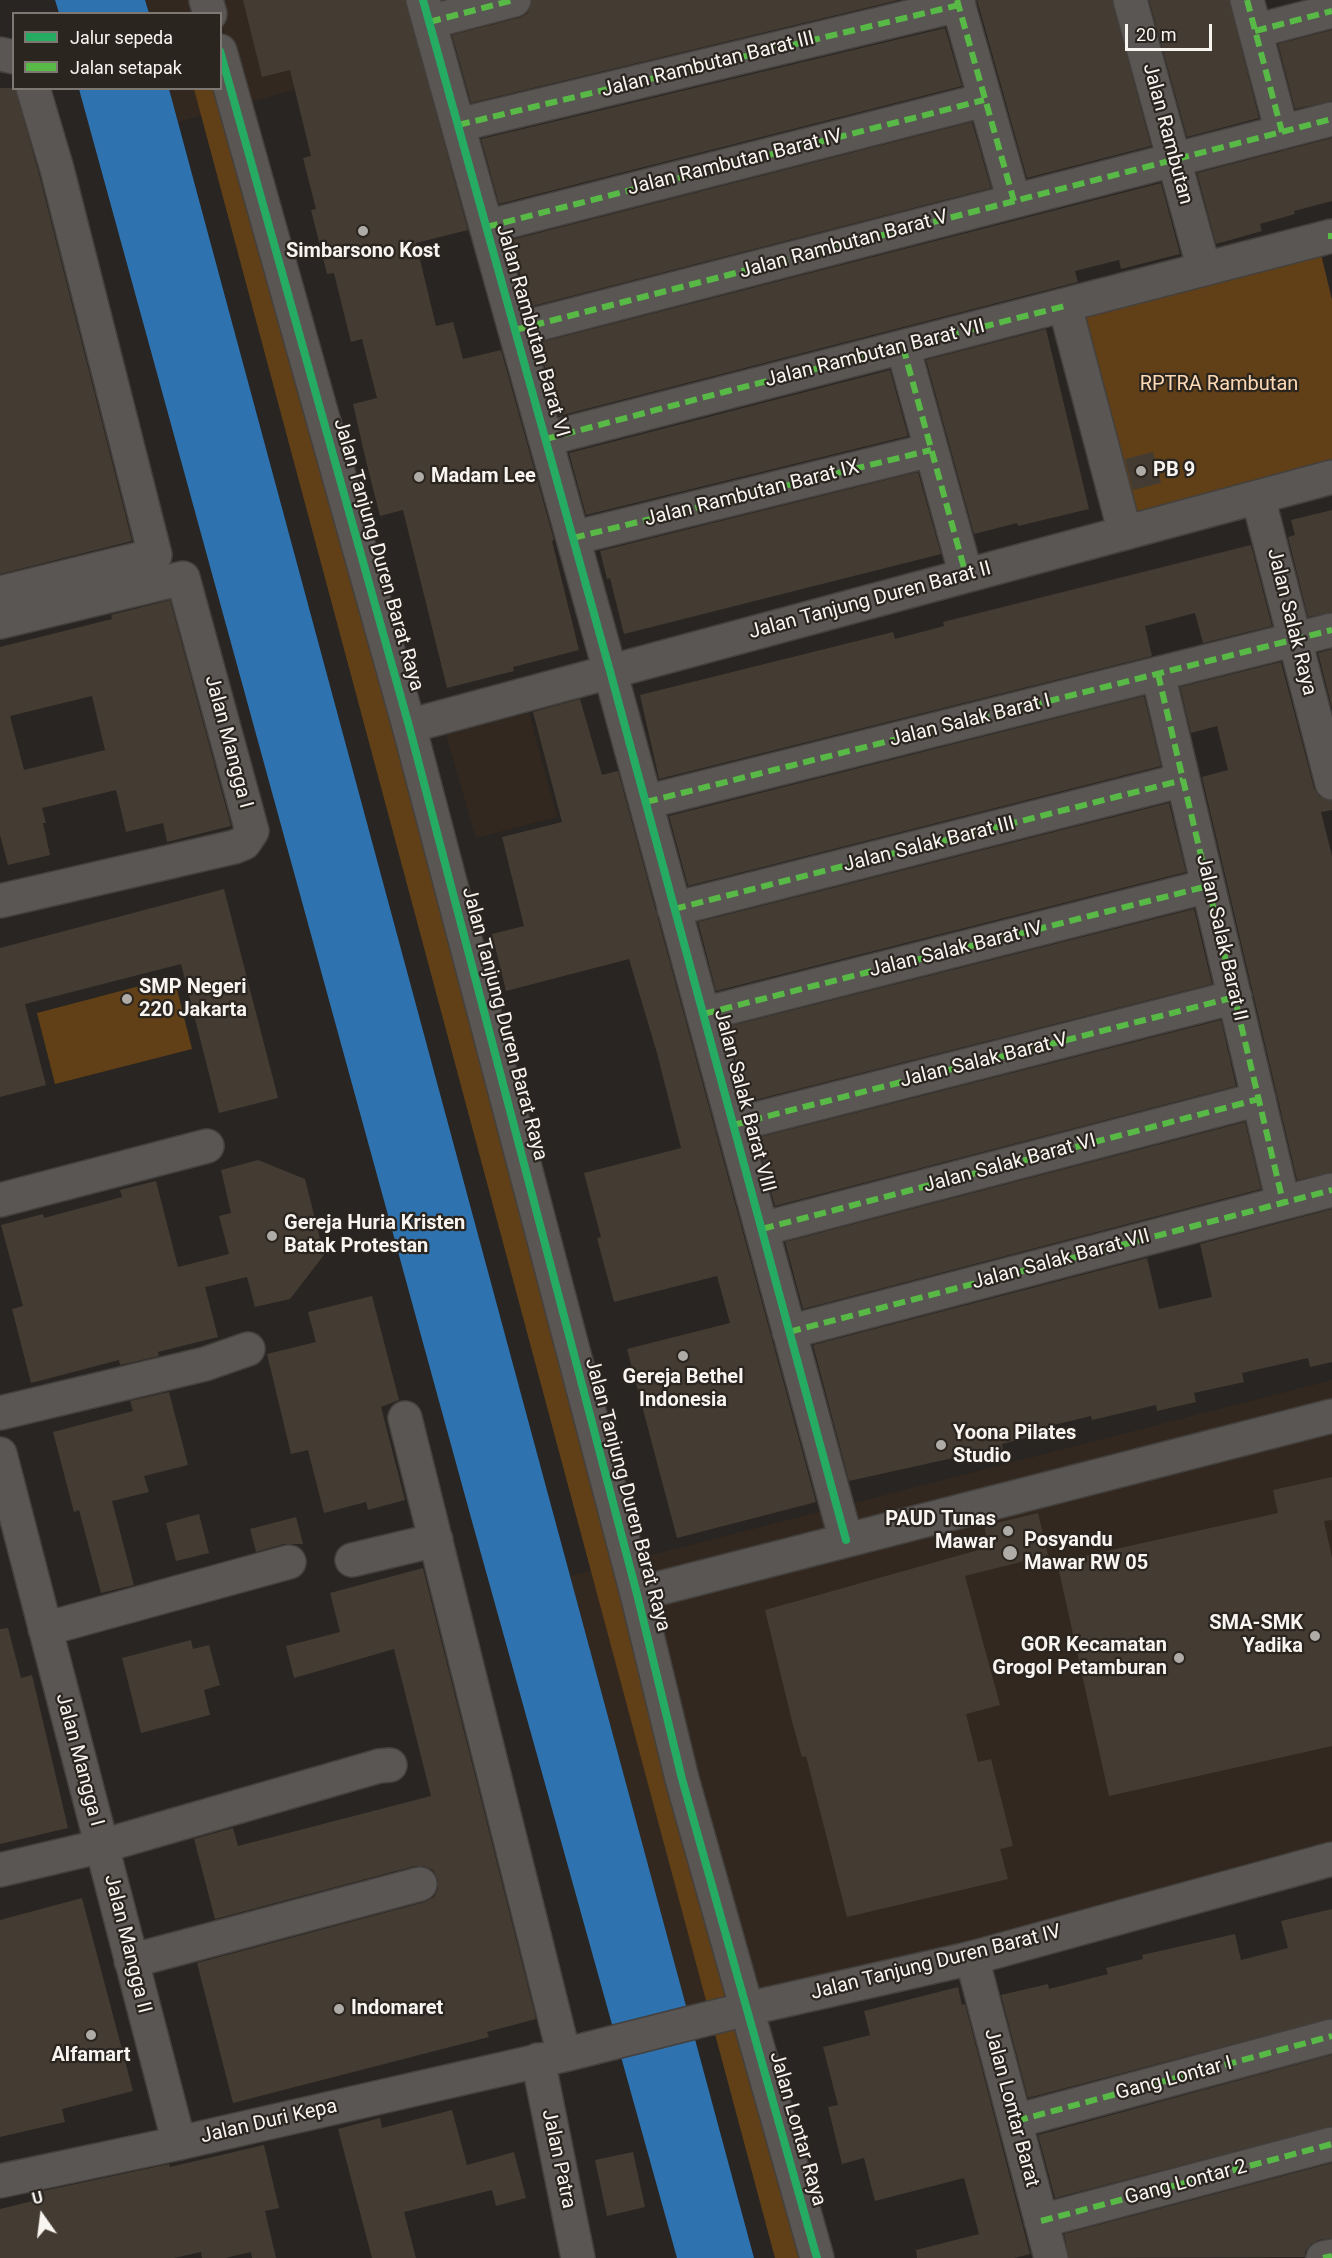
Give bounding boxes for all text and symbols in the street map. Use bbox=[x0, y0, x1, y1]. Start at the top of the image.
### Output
legend bbox=[12, 12, 222, 90]
scale bar bbox=[1128, 12, 1215, 50]
text: 20 m bbox=[1136, 24, 1176, 45]
text: Jalur sepeda bbox=[70, 27, 173, 48]
street label: Jalan Rambutan Barat III bbox=[599, 27, 817, 103]
text: Jalan setapak bbox=[70, 57, 182, 78]
street label: Jalan Rambutan bbox=[1137, 61, 1197, 207]
street label: Jalan Rambutan Barat IV bbox=[625, 125, 845, 201]
street label: Jalan Rambutan Barat V bbox=[737, 206, 951, 284]
street label: Jalan Rambutan Barat VI bbox=[490, 222, 574, 440]
marker: Simbarsono Kost bbox=[356, 224, 370, 238]
place label: Simbarsono Kost bbox=[286, 240, 440, 264]
street label: Jalan Rambutan Barat VII bbox=[763, 315, 987, 393]
park label: RPTRA Rambutan bbox=[1140, 373, 1298, 397]
street label: Jalan Tanjung Duren Barat Raya bbox=[328, 416, 428, 694]
street label: Jalan Rambutan Barat IX bbox=[642, 456, 862, 532]
place label: PB 9 bbox=[1153, 459, 1195, 483]
marker: PB 9 bbox=[1134, 464, 1148, 478]
place label: Madam Lee bbox=[431, 465, 536, 489]
marker: Madam Lee bbox=[412, 470, 426, 484]
street label: Jalan Salak Raya bbox=[1261, 546, 1321, 698]
street label: Jalan Tanjung Duren Barat II bbox=[746, 557, 994, 645]
street label: Jalan Mangga I bbox=[199, 673, 257, 811]
street label: Jalan Salak Barat I bbox=[887, 689, 1053, 753]
street label: Jalan Salak Barat III bbox=[841, 812, 1017, 878]
street label: Jalan Salak Barat II bbox=[1190, 852, 1252, 1024]
street label: Jalan Tanjung Duren Barat Raya bbox=[456, 885, 552, 1163]
street label: Jalan Salak Barat IV bbox=[867, 917, 1045, 983]
place label: SMP Negeri 220 Jakarta bbox=[139, 976, 247, 1023]
marker: SMP Negeri 220 Jakarta bbox=[120, 992, 134, 1006]
street label: Jalan Salak Barat VIII bbox=[708, 1007, 780, 1195]
street label: Jalan Salak Barat V bbox=[898, 1029, 1070, 1093]
street label: Jalan Salak Barat VI bbox=[921, 1129, 1099, 1199]
place label: Gereja Huria Kristen Batak Protestan bbox=[284, 1212, 465, 1259]
street label: Jalan Salak Barat VII bbox=[970, 1225, 1152, 1295]
marker: Gereja Huria Kristen Batak Protestan bbox=[265, 1229, 279, 1243]
marker: Gereja Bethel Indonesia bbox=[676, 1349, 690, 1363]
street label: Jalan Tanjung Duren Barat Raya bbox=[579, 1356, 675, 1634]
place label: Gereja Bethel Indonesia bbox=[623, 1366, 743, 1413]
place label: Yoona Pilates Studio bbox=[953, 1422, 1076, 1469]
marker: Yoona Pilates Studio bbox=[934, 1438, 948, 1452]
place label: PAUD Tunas Mawar bbox=[885, 1508, 996, 1555]
marker: PAUD Tunas Mawar bbox=[1001, 1524, 1015, 1538]
place label: Posyandu Mawar RW 05 bbox=[1024, 1529, 1148, 1576]
marker: Posyandu Mawar RW 05 bbox=[1001, 1544, 1019, 1562]
place label: SMA-SMK Yadika bbox=[1209, 1612, 1303, 1659]
marker: SMA-SMK Yadika bbox=[1308, 1629, 1322, 1643]
place label: GOR Kecamatan Grogol Petamburan bbox=[992, 1634, 1167, 1681]
marker: GOR Kecamatan Grogol Petamburan bbox=[1172, 1651, 1186, 1665]
street label: Jalan Mangga I bbox=[50, 1691, 108, 1829]
street label: Jalan Mangga II bbox=[98, 1872, 156, 2016]
street label: Jalan Tanjung Duren Barat IV bbox=[808, 1920, 1064, 2006]
place label: Indomaret bbox=[351, 1997, 443, 2021]
marker: Indomaret bbox=[332, 2002, 346, 2016]
street label: Jalan Lontar Barat bbox=[978, 2026, 1044, 2190]
marker: Alfamart bbox=[84, 2028, 98, 2042]
place label: Alfamart bbox=[51, 2044, 131, 2068]
street label: Jalan Lontar Raya bbox=[764, 2049, 830, 2209]
street label: Gang Lontar I bbox=[1113, 2052, 1235, 2106]
street label: Jalan Duri Kepa bbox=[198, 2095, 340, 2149]
street label: Jalan Patra bbox=[536, 2107, 580, 2211]
street label: Gang Lontar 2 bbox=[1122, 2155, 1250, 2211]
north arrow bbox=[12, 2186, 72, 2246]
text: U bbox=[30, 2188, 45, 2209]

